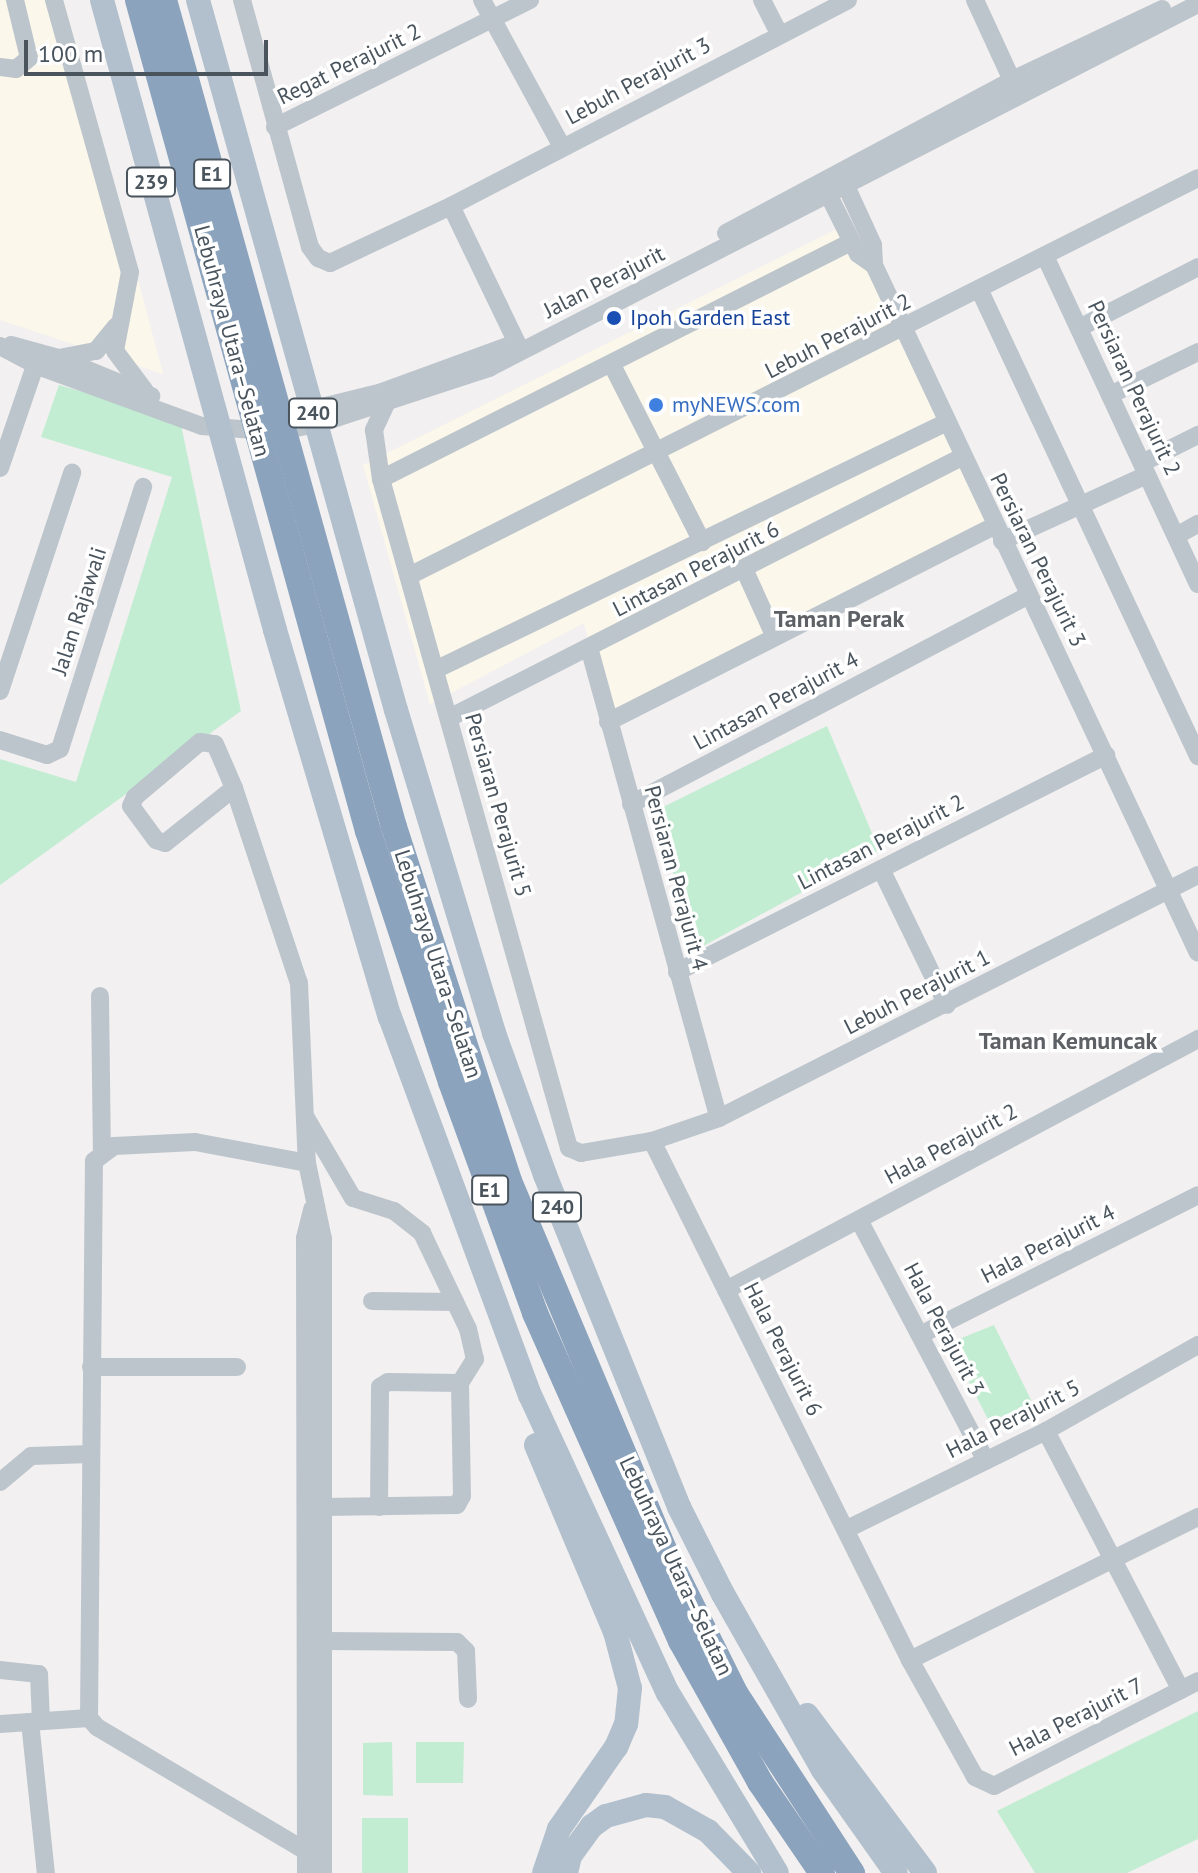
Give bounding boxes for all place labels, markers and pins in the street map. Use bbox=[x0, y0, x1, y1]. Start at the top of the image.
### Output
place label: Ipoh Garden East bbox=[630, 305, 790, 331]
marker: Ipoh Garden East bbox=[605, 309, 623, 327]
place label: myNEWS.com bbox=[672, 392, 800, 418]
marker: myNEWS.com bbox=[647, 396, 665, 414]

